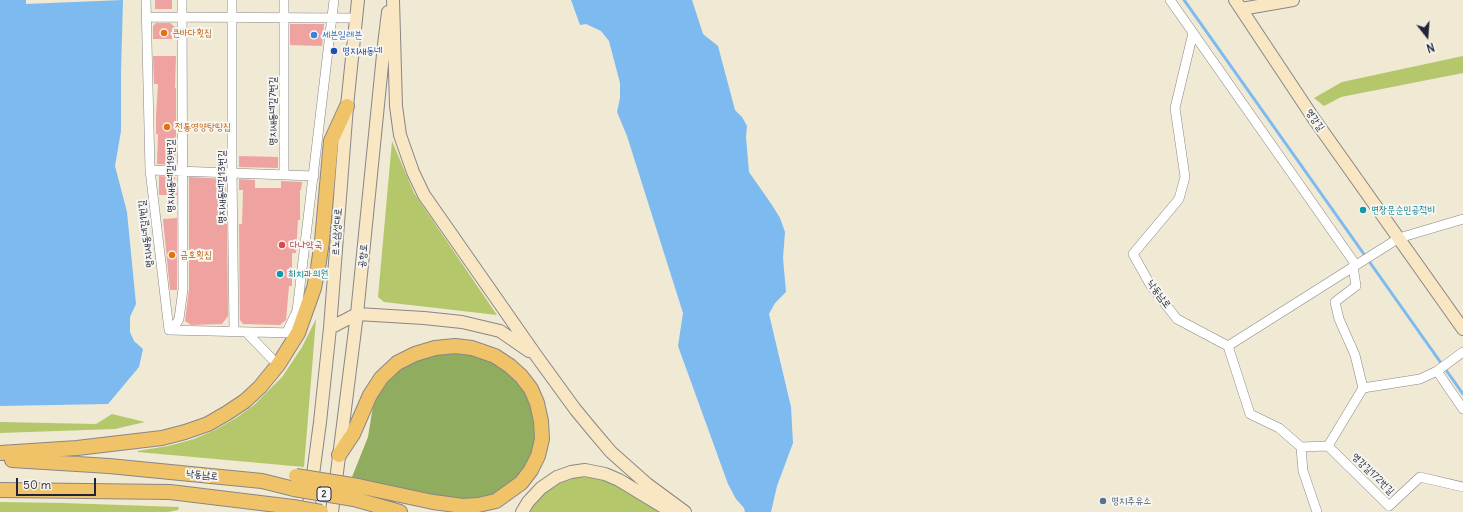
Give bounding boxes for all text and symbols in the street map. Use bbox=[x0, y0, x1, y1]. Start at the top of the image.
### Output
north arrow bbox=[1407, 16, 1447, 56]
place label: 큰바다횟집 bbox=[172, 27, 212, 39]
marker: 큰바다횟집 bbox=[159, 28, 169, 38]
place label: 세븐일레븐 bbox=[322, 29, 362, 41]
marker: 세븐일레븐 bbox=[309, 30, 319, 40]
text: N bbox=[1425, 40, 1436, 55]
place label: 명지새동네 bbox=[342, 45, 382, 57]
marker: 명지새동네 bbox=[329, 46, 339, 56]
street label: 명지새동네길7번길 bbox=[267, 76, 279, 146]
street label: 영강길 bbox=[1303, 107, 1327, 133]
place label: 전통영양탕땅집 bbox=[175, 121, 231, 133]
marker: 전통영양탕땅집 bbox=[162, 122, 172, 132]
street label: 명지새동네길19번길 bbox=[165, 139, 177, 213]
street label: 명지새동네길13번길 bbox=[216, 150, 228, 224]
street label: 명지새동네길1번길 bbox=[136, 199, 156, 269]
place label: 면장문순민공적비 bbox=[1371, 204, 1435, 216]
marker: 면장문순민공적비 bbox=[1358, 205, 1368, 215]
street label: 르노삼성대로 bbox=[329, 207, 345, 257]
place label: 다나약국 bbox=[290, 239, 322, 251]
marker: 다나약국 bbox=[277, 240, 287, 250]
street label: 공항로 bbox=[356, 243, 370, 269]
place label: 금호횟집 bbox=[180, 249, 212, 261]
marker: 금호횟집 bbox=[167, 250, 177, 260]
place label: 최치과의원 bbox=[288, 268, 328, 280]
marker: 최치과의원 bbox=[275, 269, 285, 279]
street label: 낙동남로 bbox=[1145, 277, 1173, 311]
street label: 영강길172번길 bbox=[1349, 451, 1397, 497]
street label: 낙동남로 bbox=[185, 467, 219, 483]
scale bar bbox=[18, 470, 98, 496]
text: 50 m bbox=[23, 477, 51, 492]
road number: 2 bbox=[317, 487, 331, 501]
place label: 명지주유소 bbox=[1111, 495, 1151, 507]
marker: 명지주유소 bbox=[1098, 496, 1108, 506]

